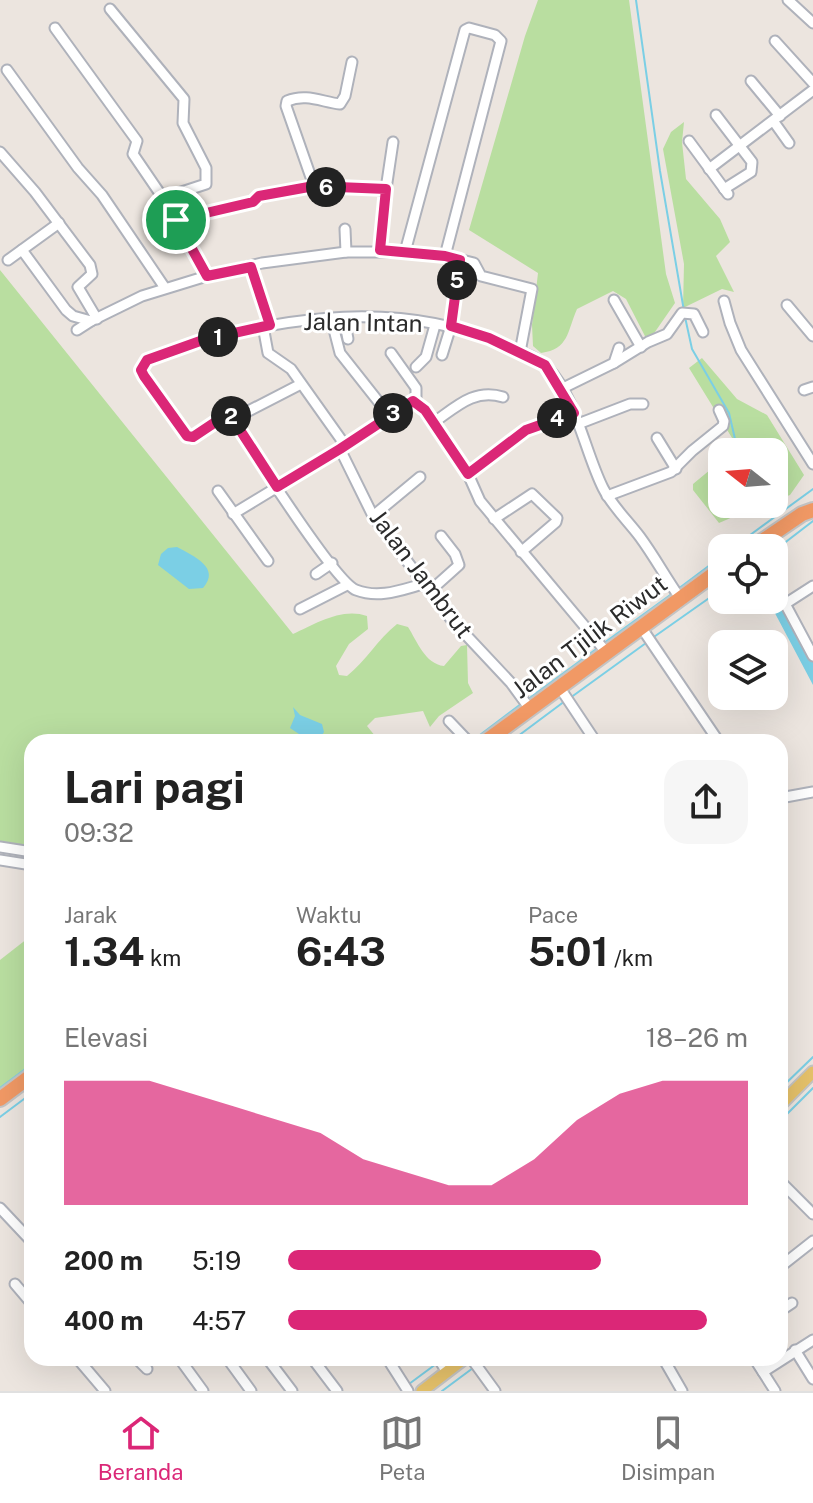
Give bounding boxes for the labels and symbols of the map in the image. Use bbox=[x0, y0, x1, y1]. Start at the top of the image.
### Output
pin: 6 bbox=[306, 167, 346, 207]
pin bbox=[142, 186, 210, 254]
pin: 5 bbox=[437, 260, 477, 300]
street label: Jalan Intan bbox=[303, 307, 423, 337]
pin: 1 bbox=[198, 317, 238, 357]
pin: 3 bbox=[373, 393, 413, 433]
pin: 2 bbox=[211, 396, 251, 436]
pin: 4 bbox=[537, 398, 577, 438]
north arrow bbox=[708, 438, 788, 518]
street label: Jalan Jambrut bbox=[365, 504, 479, 643]
street label: Jalan Tjilik Riwut bbox=[506, 569, 672, 704]

